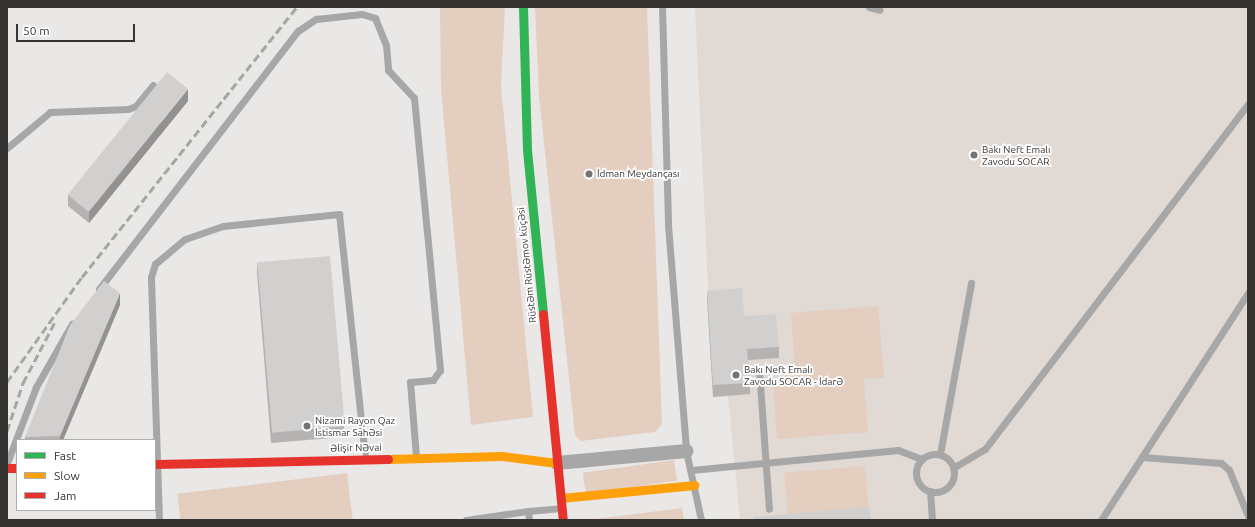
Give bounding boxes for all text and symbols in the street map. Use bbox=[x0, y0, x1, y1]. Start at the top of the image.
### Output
scale bar bbox=[18, 16, 137, 42]
text: 50 m bbox=[23, 24, 50, 37]
place label: Bakı Neft Emalı Zavodu SOCAR bbox=[982, 143, 1050, 166]
marker: Bakı Neft Emalı Zavodu SOCAR bbox=[969, 150, 979, 160]
place label: İdman Meydançası bbox=[597, 168, 679, 180]
marker: İdman Meydançası bbox=[584, 169, 594, 179]
street label: Rüstəm Rüstəmov küçəsi bbox=[515, 207, 539, 323]
place label: Bakı Neft Emalı Zavodu SOCAR - İdarə bbox=[744, 363, 843, 386]
marker: Bakı Neft Emalı Zavodu SOCAR - İdarə bbox=[731, 370, 741, 380]
place label: Nizami Rayon Qaz İstismar Sahəsi bbox=[315, 414, 395, 438]
marker: Nizami Rayon Qaz İstismar Sahəsi bbox=[302, 421, 312, 431]
legend bbox=[16, 439, 156, 511]
street label: Əlişir Nəvai bbox=[330, 442, 382, 454]
text: Fast bbox=[54, 449, 76, 462]
text: Slow bbox=[54, 469, 80, 482]
text: Jam bbox=[54, 489, 76, 502]

